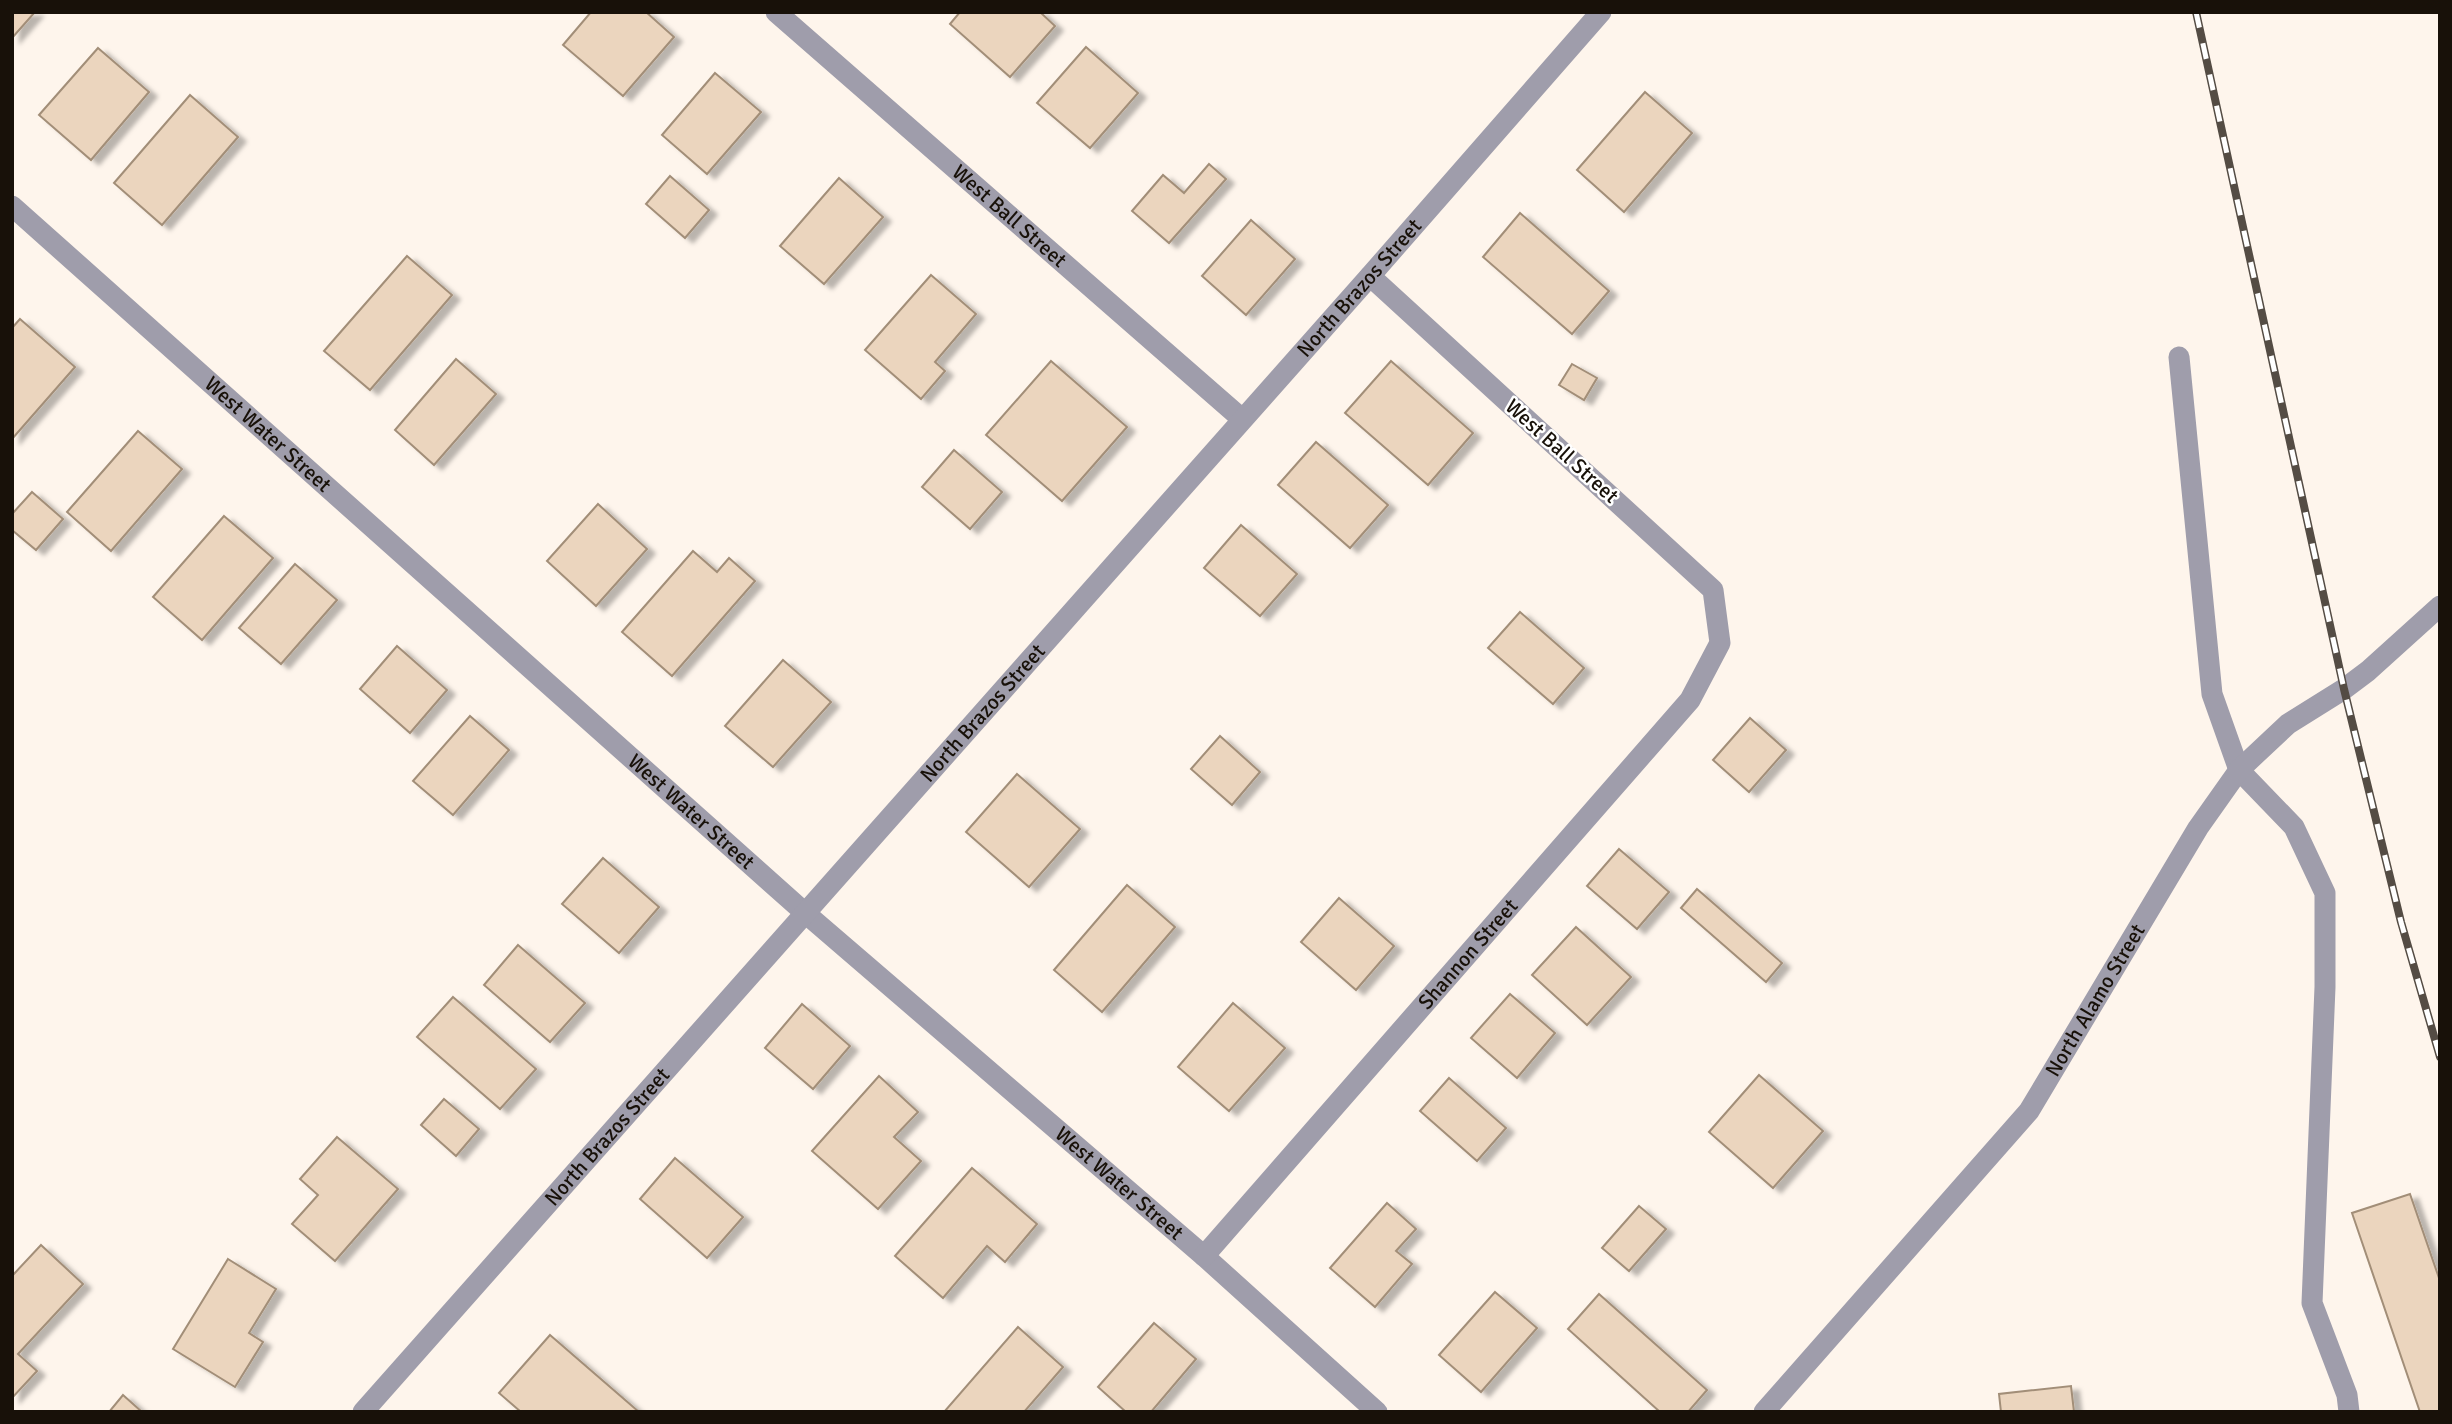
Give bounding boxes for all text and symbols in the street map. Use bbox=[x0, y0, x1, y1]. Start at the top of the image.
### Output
street label: West Ball Street bbox=[947, 159, 1072, 273]
street label: North Brazos Street bbox=[1291, 213, 1427, 363]
street label: West Water Street bbox=[199, 371, 337, 498]
street label: West Ball Street bbox=[1500, 393, 1624, 509]
street label: North Brazos Street bbox=[914, 639, 1051, 788]
street label: West Water Street bbox=[623, 748, 760, 875]
street label: Shannon Street bbox=[1413, 893, 1523, 1015]
street label: North Alamo Street bbox=[2040, 919, 2151, 1081]
street label: North Brazos Street bbox=[539, 1062, 675, 1211]
street label: West Water Street bbox=[1050, 1121, 1189, 1246]

